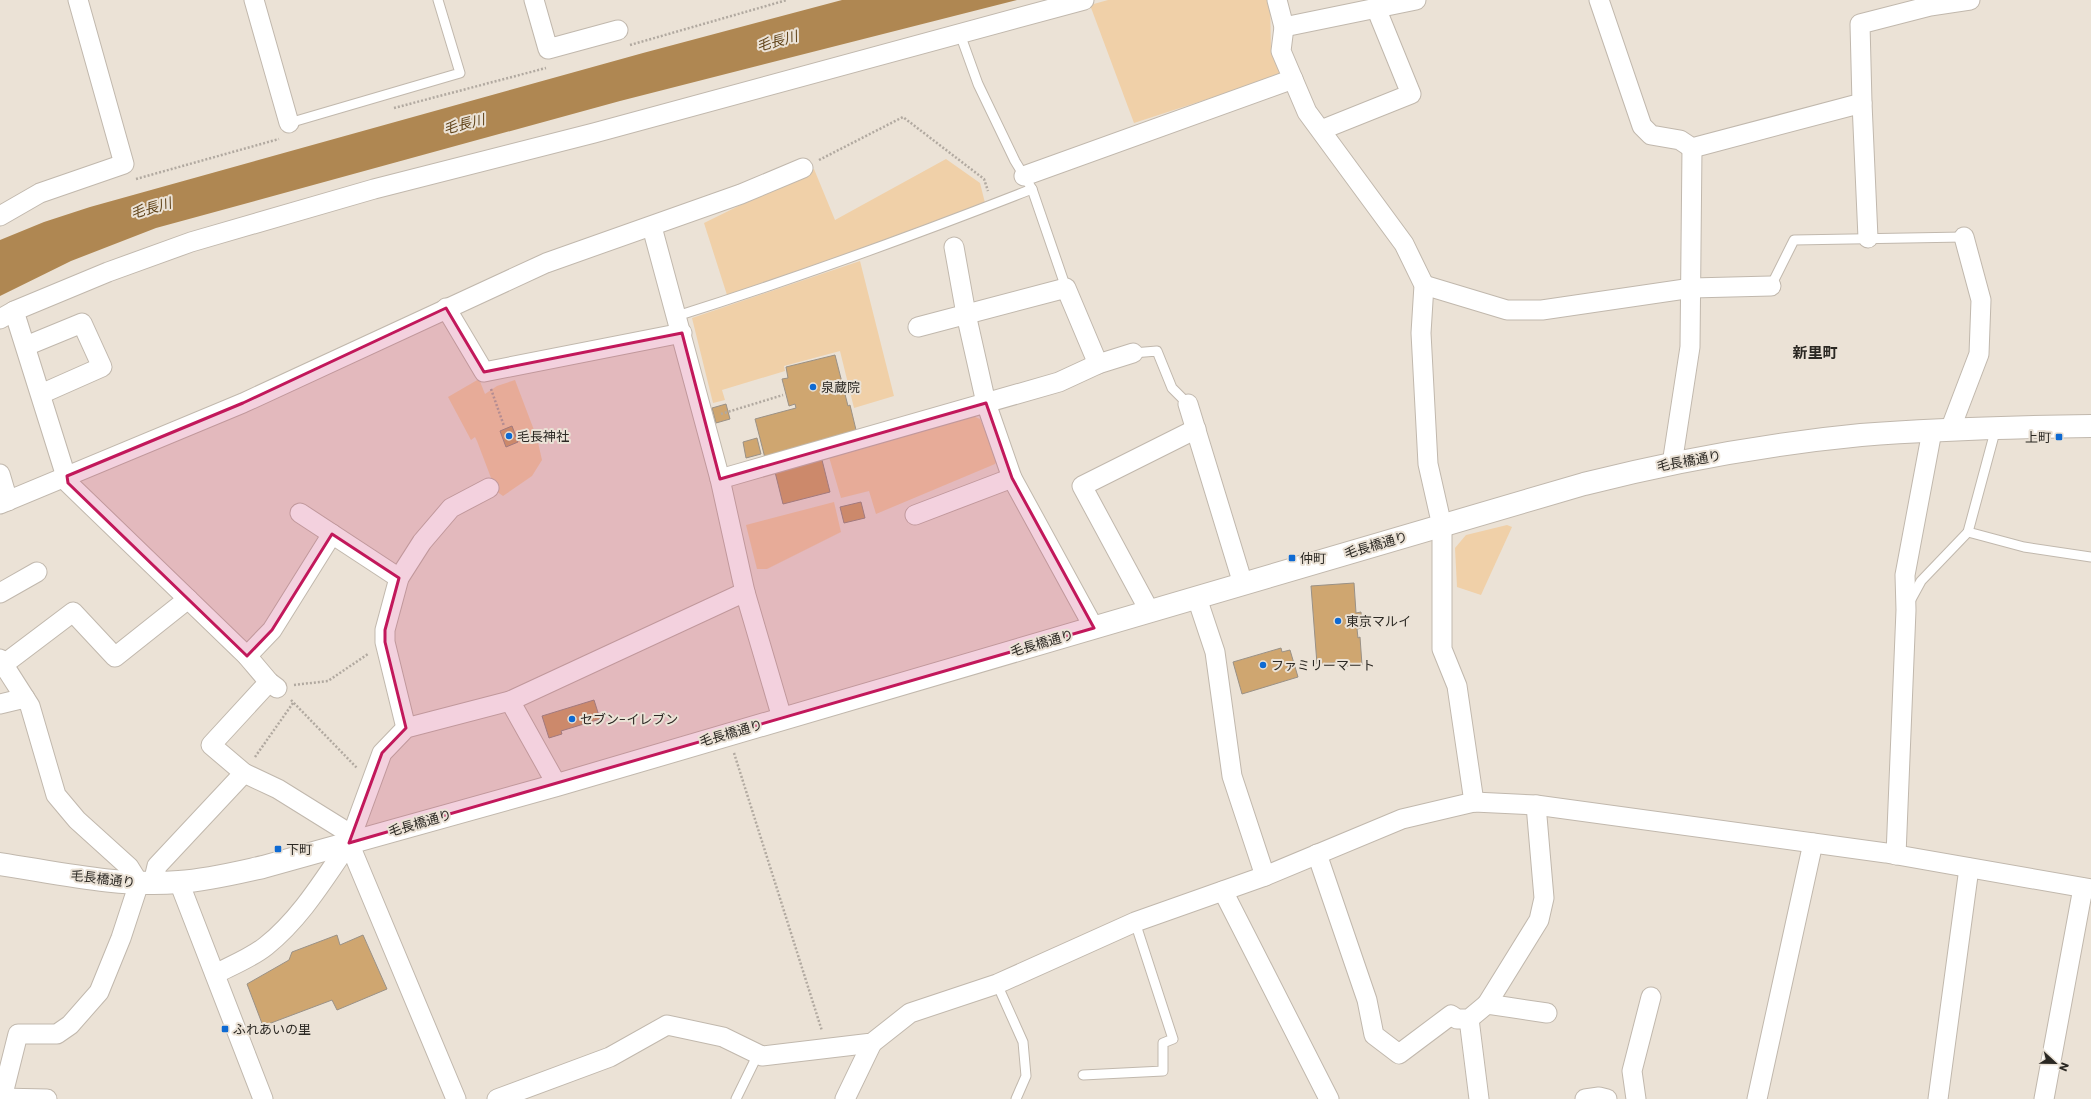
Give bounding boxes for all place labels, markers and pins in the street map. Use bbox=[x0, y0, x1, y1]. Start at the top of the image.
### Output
place label: 泉蔵院 bbox=[821, 378, 860, 397]
marker: 泉蔵院 bbox=[808, 382, 818, 392]
place label: 毛長神社 bbox=[517, 427, 569, 446]
place label: 上町 bbox=[2025, 428, 2051, 447]
marker: 毛長神社 bbox=[504, 431, 514, 441]
marker: 上町 bbox=[2054, 432, 2064, 442]
place label: 仲町 bbox=[1300, 549, 1326, 568]
marker: 仲町 bbox=[1287, 553, 1297, 563]
place label: 東京マルイ bbox=[1346, 612, 1411, 631]
marker: 東京マルイ bbox=[1333, 616, 1343, 626]
place label: ファミリーマート bbox=[1271, 656, 1375, 675]
marker: ファミリーマート bbox=[1258, 660, 1268, 670]
place label: セブン-イレブン bbox=[580, 710, 678, 729]
marker: セブン-イレブン bbox=[567, 714, 577, 724]
place label: 下町 bbox=[286, 840, 312, 859]
marker: 下町 bbox=[273, 844, 283, 854]
place label: ふれあいの里 bbox=[233, 1020, 311, 1039]
marker: ふれあいの里 bbox=[220, 1024, 230, 1034]

